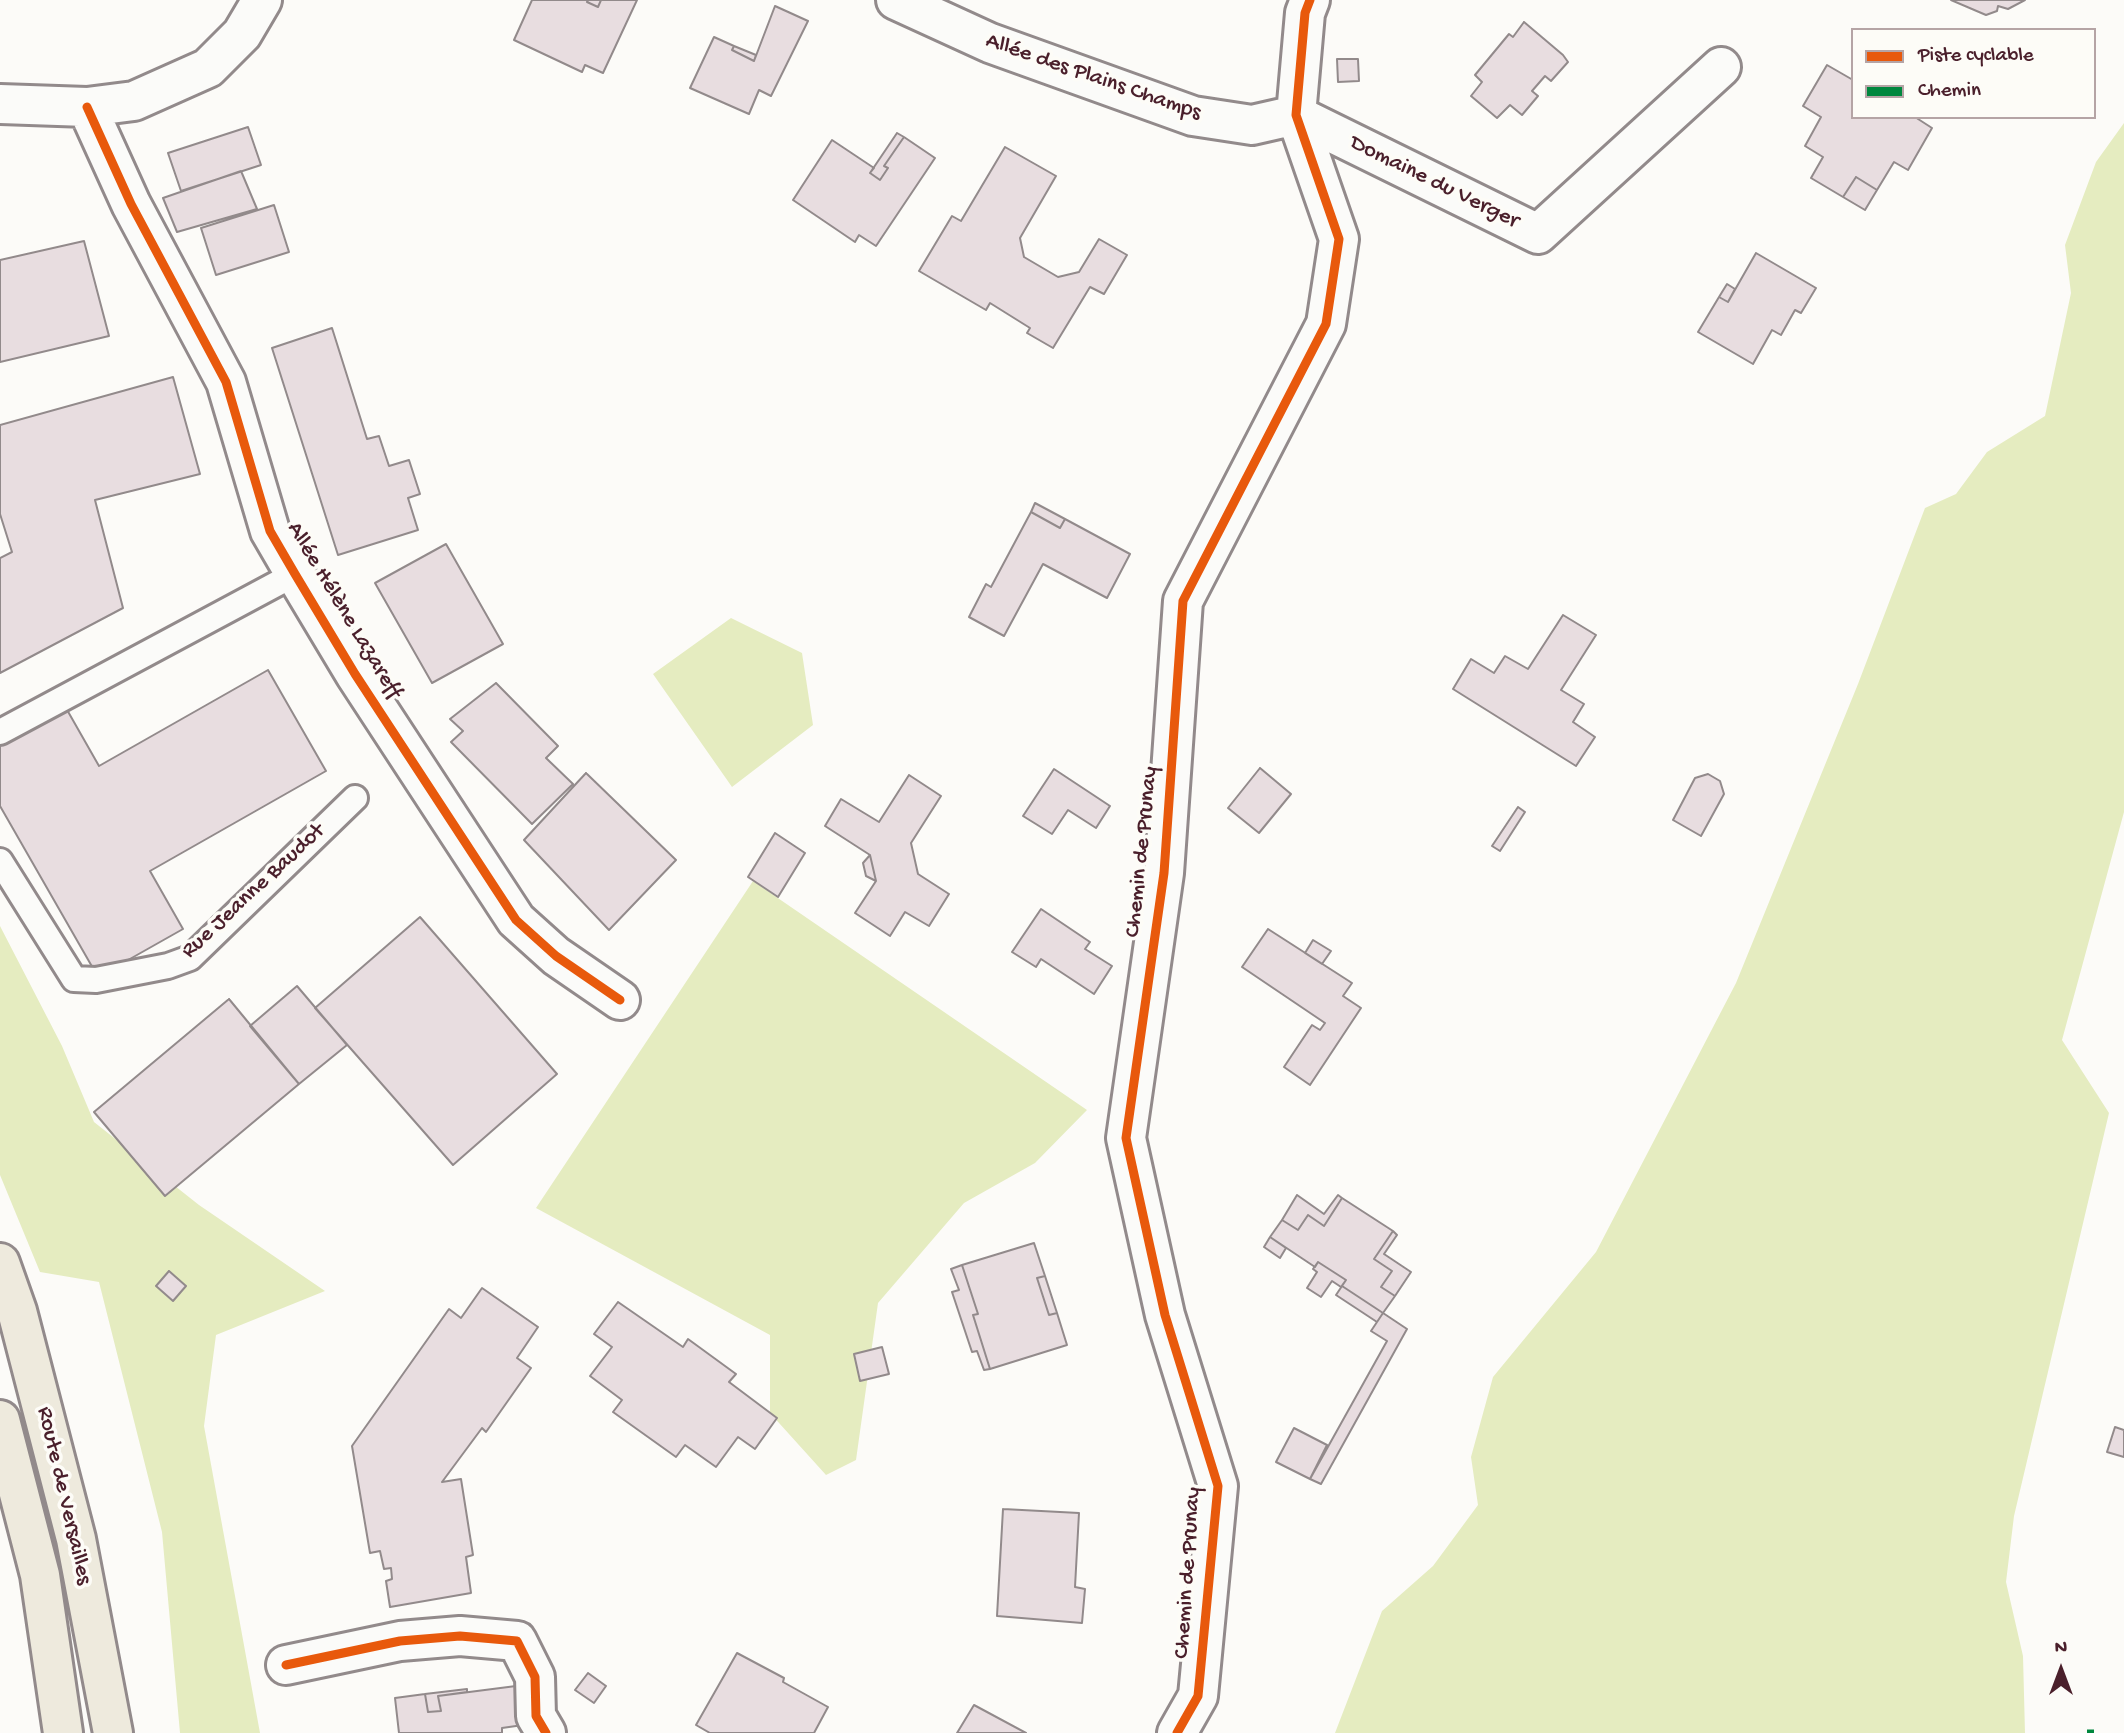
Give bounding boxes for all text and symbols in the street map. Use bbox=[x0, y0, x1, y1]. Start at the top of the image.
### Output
street label: Allée des Plains Champs bbox=[982, 28, 1204, 128]
legend bbox=[1851, 28, 2096, 119]
text: Piste cyclable bbox=[1918, 44, 2034, 69]
text: Chemin bbox=[1918, 79, 1981, 104]
street label: Domaine du Verger bbox=[1345, 130, 1523, 236]
street label: Allée Hélène Lazareff bbox=[279, 518, 407, 704]
street label: Chemin de Prunay bbox=[1120, 765, 1166, 939]
street label: Rue Jeanne Baudot bbox=[176, 818, 332, 966]
street label: Route de Versailles bbox=[29, 1404, 97, 1588]
street label: Chemin de Prunay bbox=[1169, 1486, 1209, 1660]
north arrow bbox=[2026, 1635, 2096, 1705]
text: N bbox=[2055, 1637, 2067, 1660]

